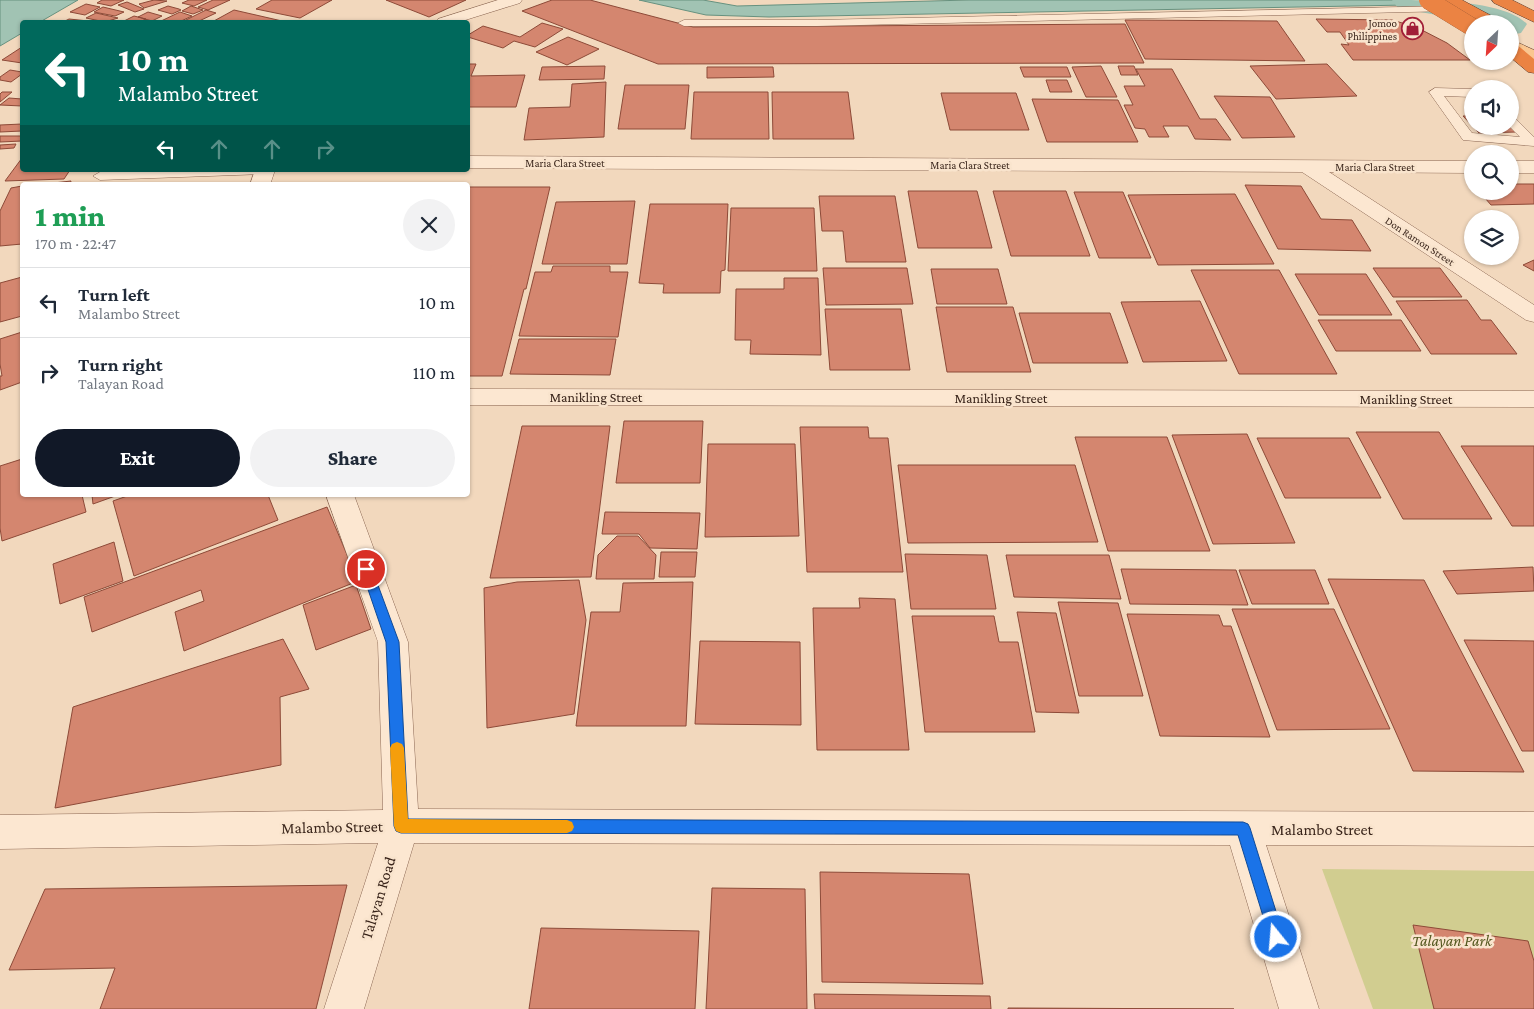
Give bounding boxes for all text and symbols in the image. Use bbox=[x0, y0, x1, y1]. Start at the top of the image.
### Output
north arrow bbox=[1464, 15, 1519, 70]
map controls bbox=[1464, 15, 1519, 265]
place label: Jomoo Philippines bbox=[1347, 17, 1398, 43]
shop icon: Jomoo Philippines bbox=[1401, 17, 1425, 41]
icon: left bbox=[35, 40, 100, 105]
text: 10 m bbox=[118, 40, 189, 79]
button: sound bbox=[1464, 80, 1519, 135]
text: Malambo Street bbox=[118, 81, 258, 106]
icon: left bbox=[152, 135, 180, 163]
icon: ahead bbox=[205, 135, 233, 163]
icon: ahead bbox=[258, 135, 286, 163]
icon: right bbox=[311, 135, 339, 163]
button: search bbox=[1464, 145, 1519, 200]
street label: Maria Clara Street bbox=[525, 157, 605, 169]
street label: Maria Clara Street bbox=[930, 159, 1010, 171]
street label: Maria Clara Street bbox=[1335, 161, 1415, 173]
text: 1 min bbox=[35, 199, 105, 232]
button: close bbox=[403, 199, 455, 251]
button: layers bbox=[1464, 210, 1519, 265]
street label: Don Ramon Street bbox=[1383, 214, 1457, 268]
text: 170 m · 22:47 bbox=[35, 235, 116, 252]
text: Turn left bbox=[78, 284, 150, 305]
icon: left bbox=[35, 289, 63, 317]
text: 10 m bbox=[419, 292, 455, 313]
text: Malambo Street bbox=[78, 305, 180, 322]
text: Turn right bbox=[78, 354, 163, 375]
icon: right bbox=[35, 359, 63, 387]
text: 110 m bbox=[413, 362, 455, 383]
text: Talayan Road bbox=[78, 375, 164, 392]
street label: Manikling Street bbox=[549, 389, 643, 405]
street label: Manikling Street bbox=[954, 390, 1048, 406]
street label: Manikling Street bbox=[1359, 391, 1453, 407]
button: Exit bbox=[35, 429, 240, 487]
button: Share bbox=[250, 429, 455, 487]
pin bbox=[345, 548, 387, 590]
icon: arrive bbox=[352, 555, 380, 583]
street label: Malambo Street bbox=[281, 818, 384, 836]
street label: Malambo Street bbox=[1271, 821, 1374, 838]
street label: Talayan Road bbox=[357, 854, 400, 942]
position arrow bbox=[1249, 910, 1301, 962]
park label: Talayan Park bbox=[1412, 932, 1493, 950]

